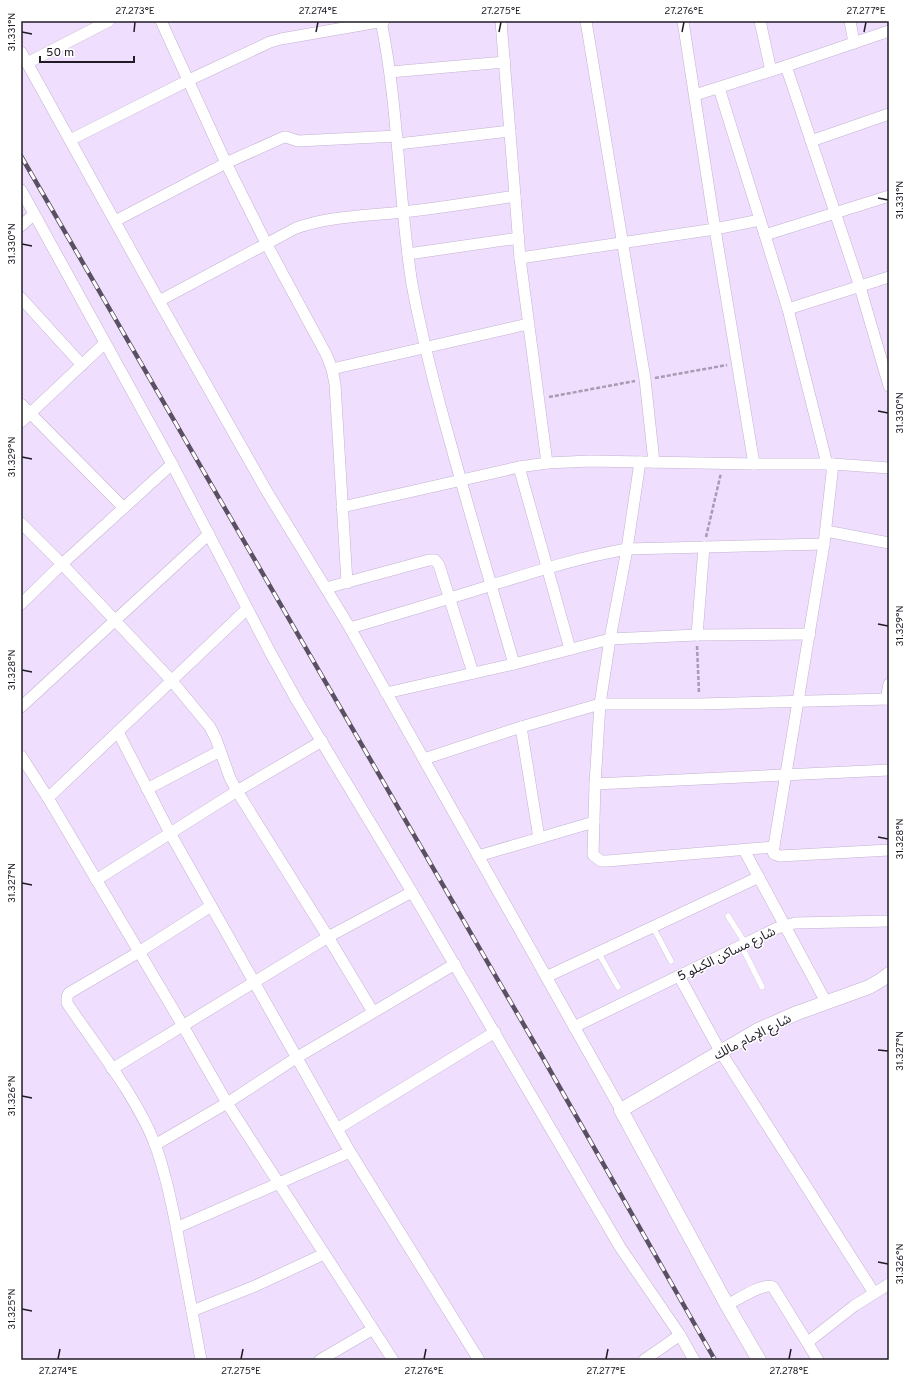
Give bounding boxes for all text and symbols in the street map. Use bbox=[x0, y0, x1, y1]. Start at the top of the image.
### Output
text: 27.273°E bbox=[115, 5, 155, 18]
text: 27.274°E bbox=[298, 5, 338, 18]
text: 27.275°E bbox=[481, 5, 521, 18]
text: 27.276°E bbox=[664, 5, 704, 18]
text: 27.277°E bbox=[846, 5, 886, 18]
text: 31.331°N bbox=[6, 13, 19, 51]
scale bar bbox=[40, 38, 134, 64]
text: 50 m bbox=[46, 45, 74, 61]
text: 31.331°N bbox=[894, 181, 907, 219]
text: 31.330°N bbox=[6, 223, 19, 265]
text: 31.330°N bbox=[894, 392, 907, 434]
text: 31.329°N bbox=[6, 436, 19, 478]
text: 31.329°N bbox=[894, 605, 907, 647]
text: 31.328°N bbox=[6, 649, 19, 691]
text: 31.328°N bbox=[894, 818, 907, 860]
text: 31.327°N bbox=[6, 863, 19, 903]
street label: شارع مساكن الكيلو 5 bbox=[675, 924, 779, 986]
street label: شارع الإمام مالك bbox=[711, 1011, 795, 1065]
text: 31.327°N bbox=[894, 1031, 907, 1071]
text: 31.326°N bbox=[6, 1075, 19, 1117]
text: 31.326°N bbox=[894, 1243, 907, 1285]
text: 31.325°N bbox=[6, 1288, 19, 1330]
text: 27.274°E bbox=[38, 1365, 78, 1378]
text: 27.275°E bbox=[221, 1365, 261, 1378]
text: 27.276°E bbox=[404, 1365, 444, 1378]
text: 27.277°E bbox=[586, 1365, 626, 1378]
text: 27.278°E bbox=[769, 1365, 809, 1378]

